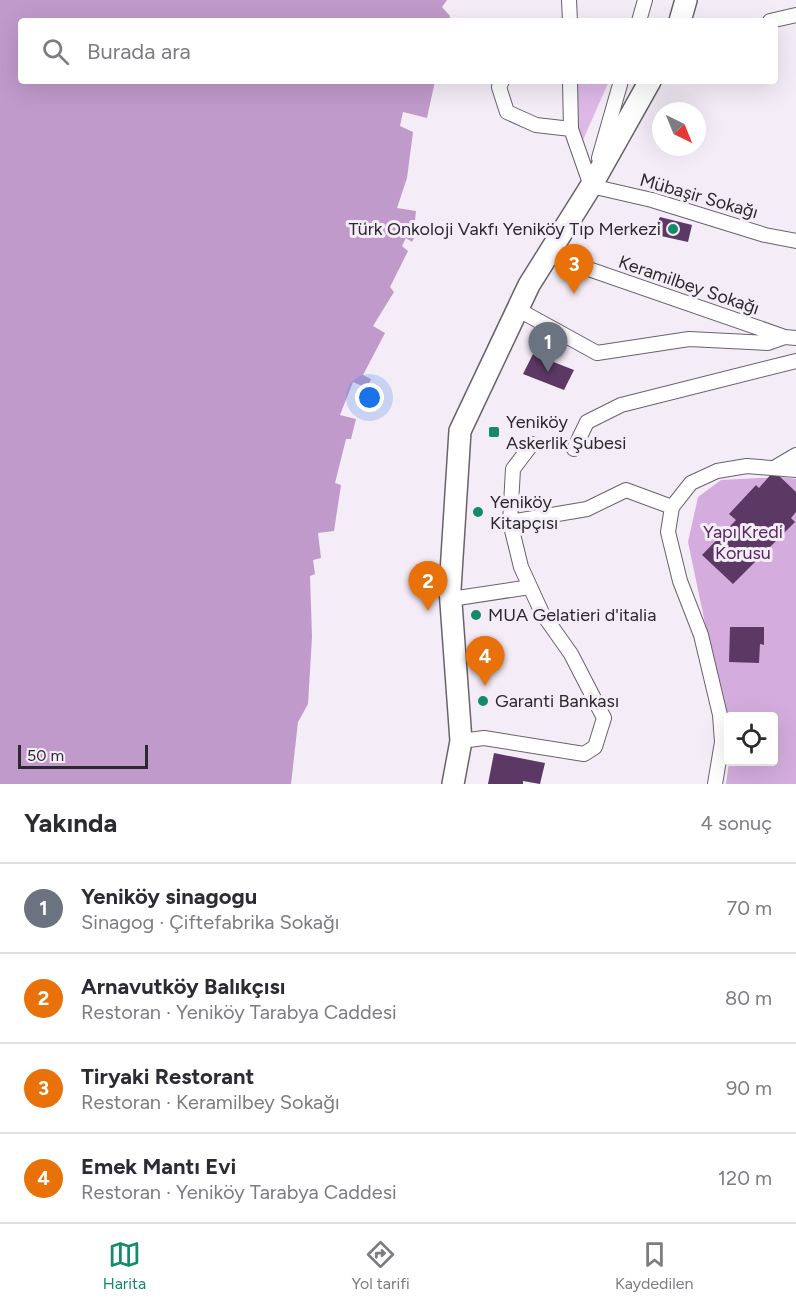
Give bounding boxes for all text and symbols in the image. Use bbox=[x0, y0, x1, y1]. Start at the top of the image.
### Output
search box bbox=[18, 18, 778, 84]
icon: search bbox=[39, 35, 72, 68]
text: Burada ara bbox=[87, 38, 191, 65]
north arrow bbox=[652, 102, 706, 156]
street label: Mübaşir Sokağı bbox=[637, 169, 761, 223]
place label: Türk Onkoloji Vakfı Yeniköy Tıp Merkezi bbox=[349, 218, 661, 240]
marker: Türk Onkoloji Vakfı Yeniköy Tıp Merkezi bbox=[666, 222, 680, 236]
pin: 3 bbox=[554, 244, 594, 294]
street label: Keramilbey Sokağı bbox=[616, 251, 762, 319]
pin: 1 bbox=[528, 322, 568, 372]
your location bbox=[355, 383, 384, 412]
place label: Yeniköy Askerlik Şubesi bbox=[506, 411, 626, 454]
marker: Yeniköy Askerlik Şubesi bbox=[487, 425, 501, 439]
place label: Yeniköy Kitapçısı bbox=[490, 491, 558, 534]
marker: Yeniköy Kitapçısı bbox=[471, 505, 485, 519]
park label: Yapı Kredi Korusu bbox=[703, 521, 783, 564]
pin: 2 bbox=[408, 562, 448, 611]
place label: MUA Gelatieri d'italia bbox=[488, 604, 656, 626]
marker: MUA Gelatieri d'italia bbox=[469, 608, 483, 622]
pin: 4 bbox=[466, 636, 504, 686]
place label: Garanti Bankası bbox=[495, 690, 619, 712]
marker: Garanti Bankası bbox=[476, 694, 490, 708]
map controls bbox=[724, 712, 778, 766]
button: locate bbox=[724, 712, 778, 766]
scale bar bbox=[18, 742, 148, 770]
text: 50 m bbox=[27, 746, 64, 765]
text: Yakında bbox=[24, 807, 117, 839]
text: 4 sonuç bbox=[701, 811, 772, 835]
text: Yeniköy sinagogu bbox=[81, 883, 257, 910]
text: 1 bbox=[39, 896, 48, 920]
text: 70 m bbox=[726, 896, 772, 920]
text: Sinagog · Çiftefabrika Sokağı bbox=[81, 910, 339, 934]
text: Arnavutköy Balıkçısı bbox=[81, 973, 285, 1000]
text: 2 bbox=[38, 986, 49, 1010]
text: 80 m bbox=[725, 986, 772, 1010]
text: Restoran · Yeniköy Tarabya Caddesi bbox=[81, 1000, 397, 1024]
text: Tiryaki Restorant bbox=[81, 1063, 254, 1090]
text: 3 bbox=[38, 1076, 49, 1100]
text: 90 m bbox=[726, 1076, 772, 1100]
text: Restoran · Keramilbey Sokağı bbox=[81, 1090, 340, 1114]
text: Emek Mantı Evi bbox=[81, 1153, 236, 1180]
text: 4 bbox=[37, 1166, 50, 1190]
text: 120 m bbox=[718, 1166, 772, 1190]
text: Restoran · Yeniköy Tarabya Caddesi bbox=[81, 1180, 397, 1204]
tab: Harita bbox=[103, 1238, 146, 1293]
tab: Yol tarifi bbox=[351, 1238, 410, 1293]
tab: Kaydedilen bbox=[615, 1238, 693, 1293]

